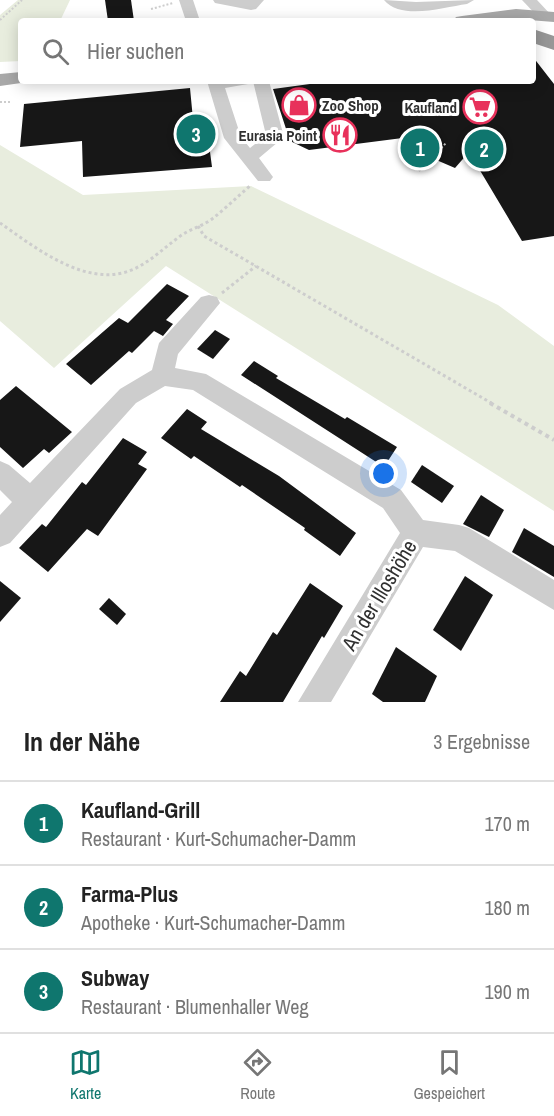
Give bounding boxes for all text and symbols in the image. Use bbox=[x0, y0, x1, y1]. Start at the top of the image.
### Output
search box bbox=[18, 18, 536, 84]
icon: search bbox=[39, 35, 72, 68]
text: Hier suchen bbox=[87, 36, 184, 66]
shop icon: Zoo Shop bbox=[281, 87, 317, 123]
supermarket icon: Kaufland bbox=[462, 89, 498, 125]
place label: Zoo Shop bbox=[322, 95, 379, 116]
place label: Kaufland bbox=[404, 97, 457, 118]
pin: 3 bbox=[176, 112, 216, 156]
restaurant icon: Eurasia Point bbox=[322, 117, 358, 153]
place label: Eurasia Point bbox=[238, 125, 317, 146]
pin: 1 bbox=[400, 126, 440, 170]
pin: 2 bbox=[464, 126, 504, 172]
your location bbox=[369, 459, 398, 488]
street label: An der Illoshöhe bbox=[334, 534, 423, 657]
text: In der Nähe bbox=[24, 724, 140, 759]
text: 3 Ergebnisse bbox=[433, 728, 530, 755]
text: Kaufland-Grill bbox=[81, 795, 200, 825]
text: 1 bbox=[39, 810, 48, 837]
text: 170 m bbox=[484, 810, 530, 837]
text: Restaurant · Kurt-Schumacher-Damm bbox=[81, 825, 356, 852]
text: Farma-Plus bbox=[81, 879, 178, 909]
text: 2 bbox=[39, 894, 48, 921]
text: 180 m bbox=[484, 894, 530, 921]
text: Apotheke · Kurt-Schumacher-Damm bbox=[81, 909, 345, 936]
text: Subway bbox=[81, 963, 149, 993]
text: 3 bbox=[39, 978, 48, 1005]
text: 190 m bbox=[484, 978, 530, 1005]
text: Restaurant · Blumenhaller Weg bbox=[81, 993, 309, 1020]
tab: Karte bbox=[69, 1046, 102, 1104]
tab: Route bbox=[240, 1046, 275, 1104]
tab: Gespeichert bbox=[413, 1046, 485, 1104]

